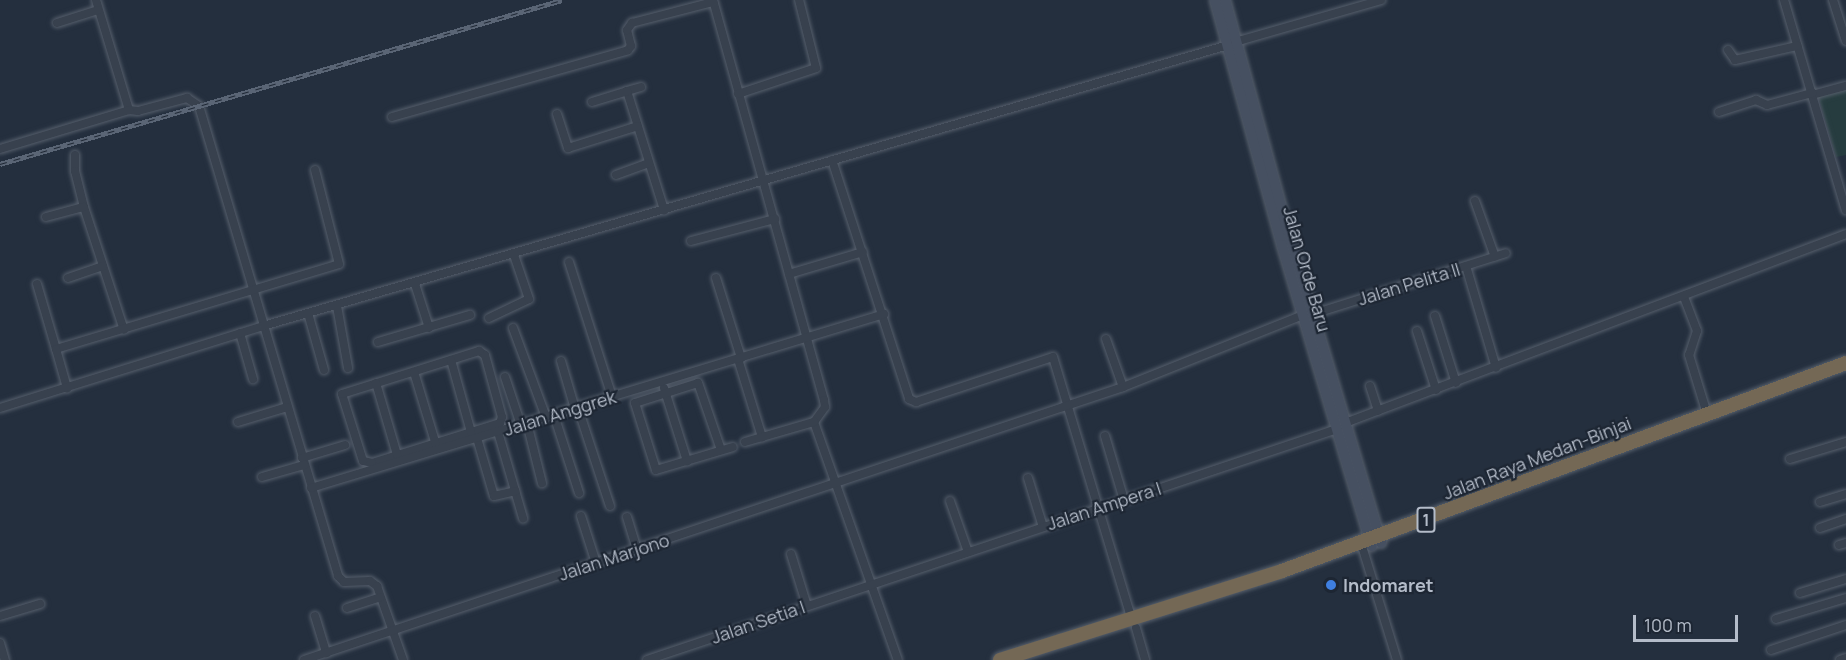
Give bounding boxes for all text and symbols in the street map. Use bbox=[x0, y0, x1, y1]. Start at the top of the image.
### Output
street label: Jalan Orde Baru bbox=[1279, 204, 1335, 334]
street label: Jalan Pelita II bbox=[1355, 258, 1463, 310]
street label: Jalan Anggrek bbox=[501, 386, 619, 440]
street label: Jalan Raya Medan-Binjai bbox=[1440, 412, 1634, 504]
street label: Jalan Ampera I bbox=[1044, 477, 1164, 535]
road number: 1 bbox=[1416, 507, 1436, 533]
street label: Jalan Marjono bbox=[556, 529, 672, 585]
place label: Indomaret bbox=[1343, 574, 1434, 596]
marker: Indomaret bbox=[1324, 578, 1338, 592]
street label: Jalan Setia I bbox=[708, 596, 808, 648]
scale bar bbox=[1636, 603, 1741, 641]
text: 100 m bbox=[1644, 613, 1692, 637]

